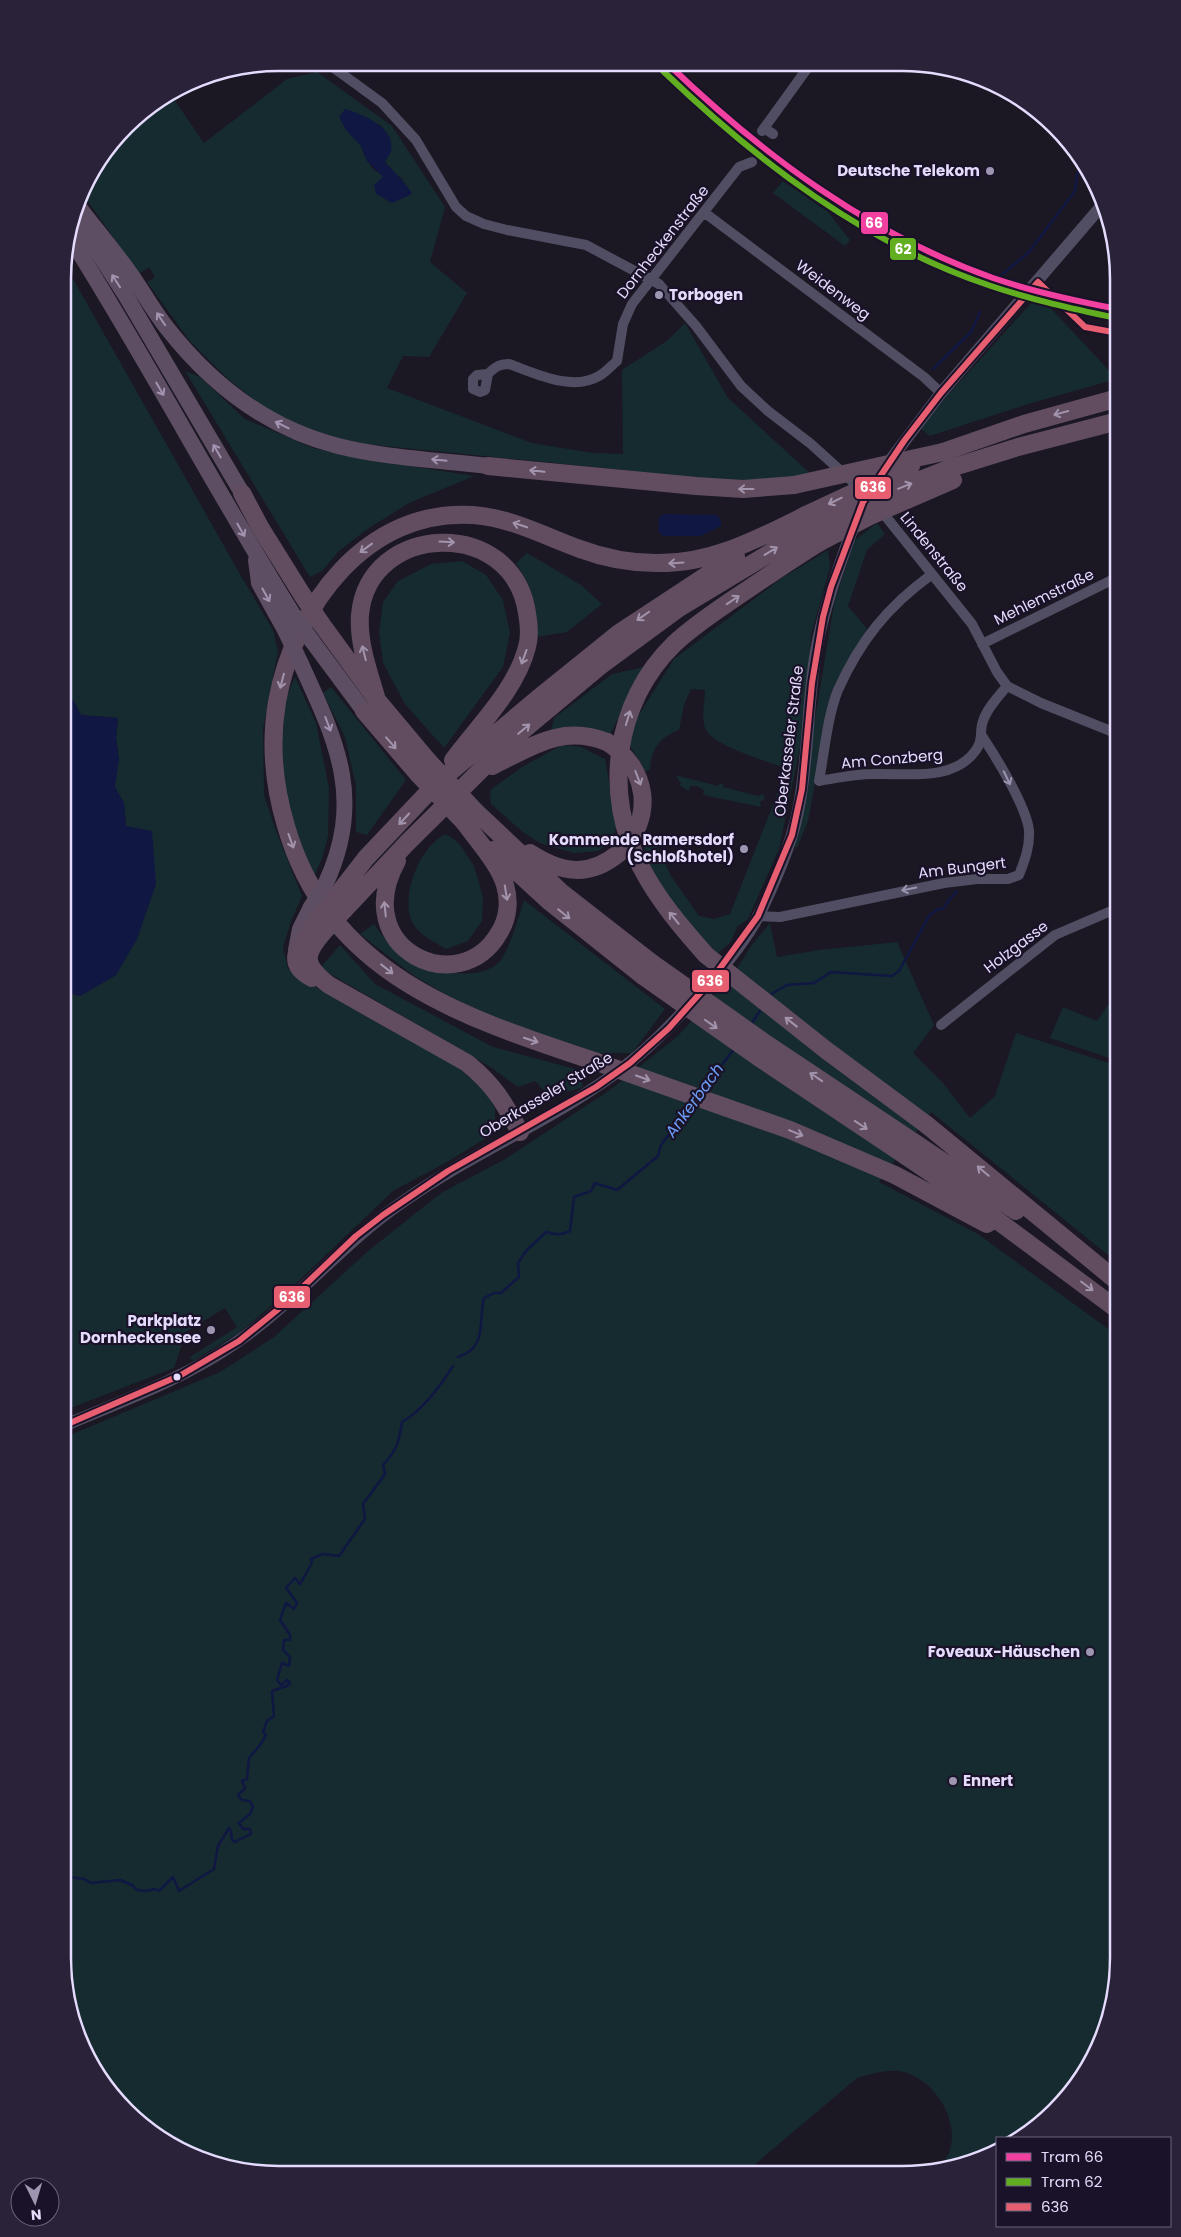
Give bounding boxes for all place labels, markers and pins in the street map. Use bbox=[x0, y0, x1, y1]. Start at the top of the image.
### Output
place label: Deutsche Telekom bbox=[837, 160, 980, 181]
marker: Deutsche Telekom bbox=[984, 165, 996, 177]
place label: Torbogen bbox=[669, 284, 743, 305]
marker: Torbogen bbox=[653, 289, 665, 301]
place label: Kommende Ramersdorf (Schloßhotel) bbox=[549, 829, 735, 867]
marker: Kommende Ramersdorf (Schloßhotel) bbox=[738, 843, 750, 855]
place label: Parkplatz Dornheckensee bbox=[80, 1310, 201, 1348]
marker: Parkplatz Dornheckensee bbox=[205, 1324, 217, 1336]
unlabelled marker bbox=[172, 1372, 182, 1382]
place label: Foveaux-Häuschen bbox=[928, 1641, 1080, 1662]
marker: Foveaux-Häuschen bbox=[1084, 1646, 1096, 1658]
place label: Ennert bbox=[963, 1770, 1013, 1791]
marker: Ennert bbox=[947, 1775, 959, 1787]

